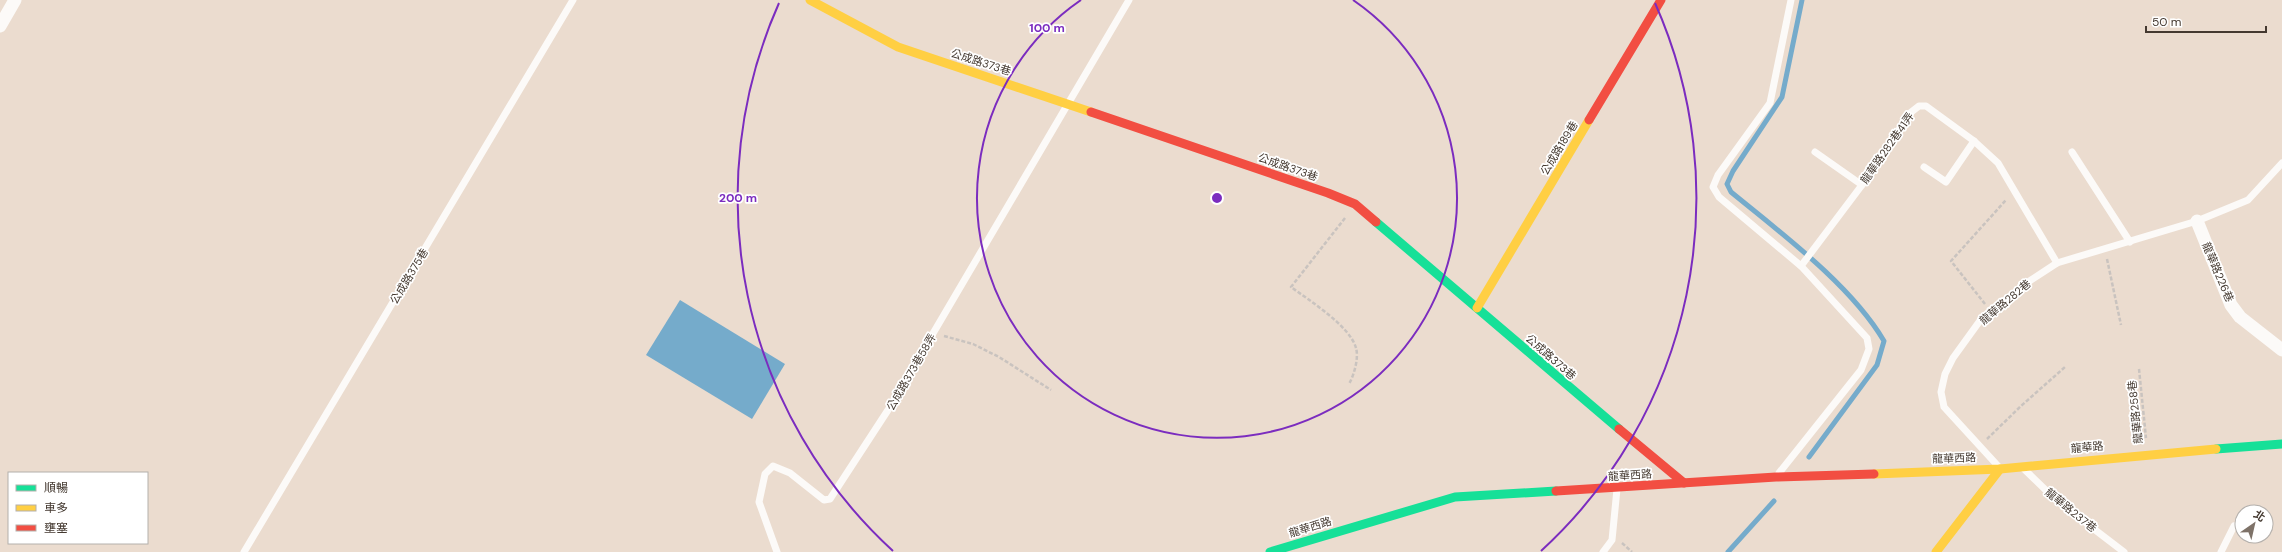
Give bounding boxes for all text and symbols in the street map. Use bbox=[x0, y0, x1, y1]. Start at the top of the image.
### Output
scale bar bbox=[2146, 8, 2266, 34]
text: 50 m bbox=[2152, 14, 2181, 30]
text: 100 m bbox=[1029, 20, 1065, 36]
street label: 公成路373巷 bbox=[949, 46, 1013, 78]
street label: 龍華路282巷41弄 bbox=[1857, 110, 1917, 186]
street label: 公成路189巷 bbox=[1537, 118, 1581, 178]
street label: 公成路373巷 bbox=[1256, 150, 1320, 184]
text: 200 m bbox=[719, 190, 757, 206]
centre of rings bbox=[1210, 191, 1224, 205]
street label: 龍華路226巷 bbox=[2199, 240, 2237, 304]
street label: 公成路375巷 bbox=[387, 246, 431, 306]
street label: 龍華路282巷 bbox=[1976, 276, 2034, 328]
street label: 公成路373巷58弄 bbox=[883, 331, 939, 413]
street label: 公成路373巷 bbox=[1523, 331, 1579, 383]
street label: 龍華路258巷 bbox=[2125, 380, 2145, 444]
street label: 龍華路 bbox=[2070, 439, 2104, 455]
street label: 龍華西路 bbox=[1932, 450, 1976, 466]
street label: 龍華西路 bbox=[1608, 466, 1652, 484]
legend bbox=[8, 472, 148, 544]
text: 順暢 bbox=[44, 480, 68, 496]
street label: 龍華路237巷 bbox=[2042, 485, 2100, 535]
text: 車多 bbox=[44, 500, 68, 516]
north arrow bbox=[2234, 504, 2274, 544]
text: 北 bbox=[2251, 507, 2268, 525]
street label: 龍華西路 bbox=[1287, 514, 1333, 540]
text: 壅塞 bbox=[44, 520, 68, 536]

